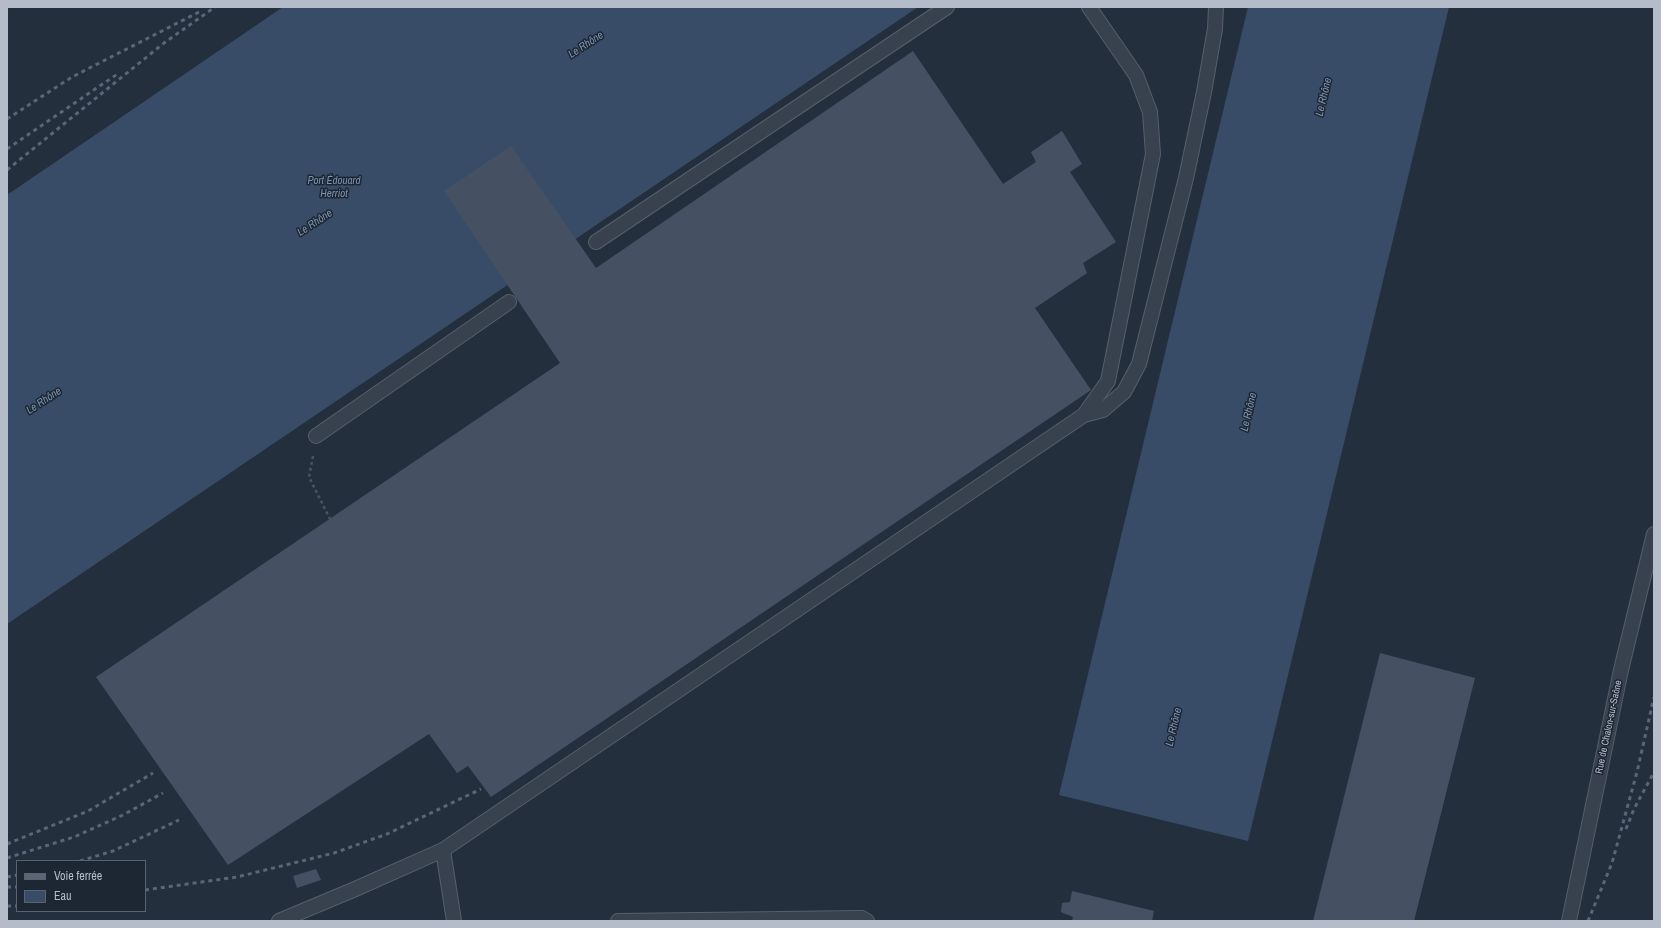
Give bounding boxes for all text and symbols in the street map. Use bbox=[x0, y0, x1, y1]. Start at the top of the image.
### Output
water label: Le Rhône bbox=[566, 29, 606, 61]
water label: Le Rhône bbox=[1313, 76, 1335, 118]
water label: Port Édouard Herriot bbox=[307, 174, 361, 200]
water label: Le Rhône bbox=[295, 207, 335, 239]
water label: Le Rhône bbox=[24, 385, 64, 417]
water label: Le Rhône bbox=[1238, 391, 1260, 433]
street label: Rue de Chalon-sur-Saône bbox=[1593, 679, 1625, 775]
water label: Le Rhône bbox=[1163, 706, 1185, 748]
legend bbox=[16, 860, 146, 912]
text: Voie ferrée bbox=[54, 868, 102, 884]
text: Eau bbox=[54, 888, 72, 904]

